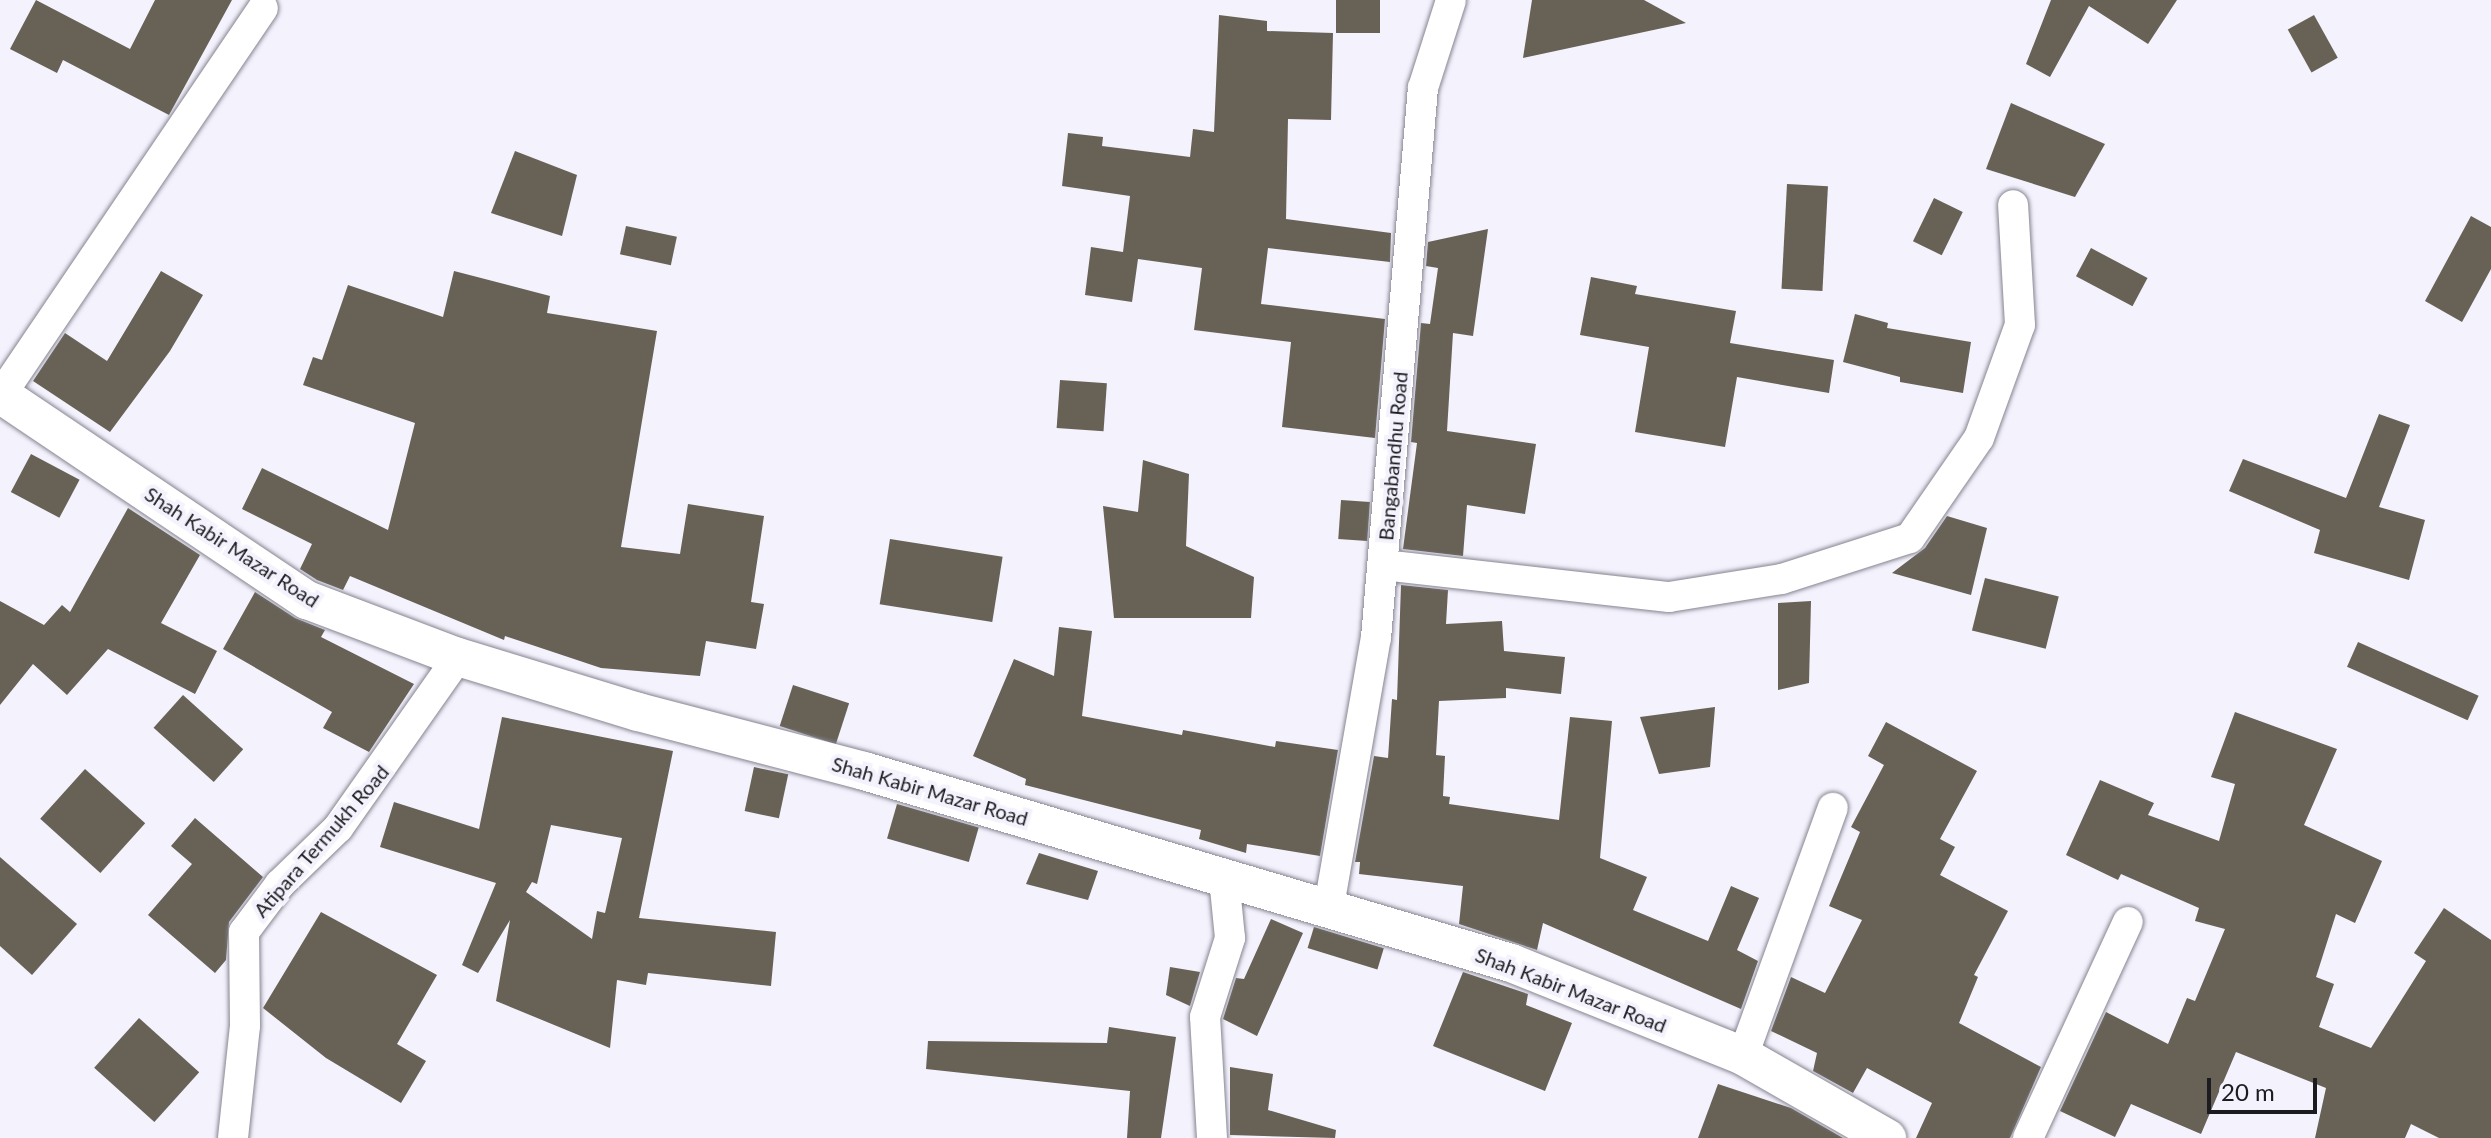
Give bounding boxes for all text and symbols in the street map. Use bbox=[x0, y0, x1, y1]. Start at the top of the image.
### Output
street label: Bangabandhu Road bbox=[1374, 371, 1412, 541]
street label: Shah Kabir Mazar Road bbox=[140, 482, 324, 612]
street label: Shah Kabir Mazar Road bbox=[829, 751, 1031, 831]
street label: Atipara Termukh Road bbox=[248, 760, 394, 922]
street label: Shah Kabir Mazar Road bbox=[1472, 942, 1670, 1038]
scale bar bbox=[2211, 1062, 2321, 1112]
text: 20 m bbox=[2221, 1077, 2275, 1106]

